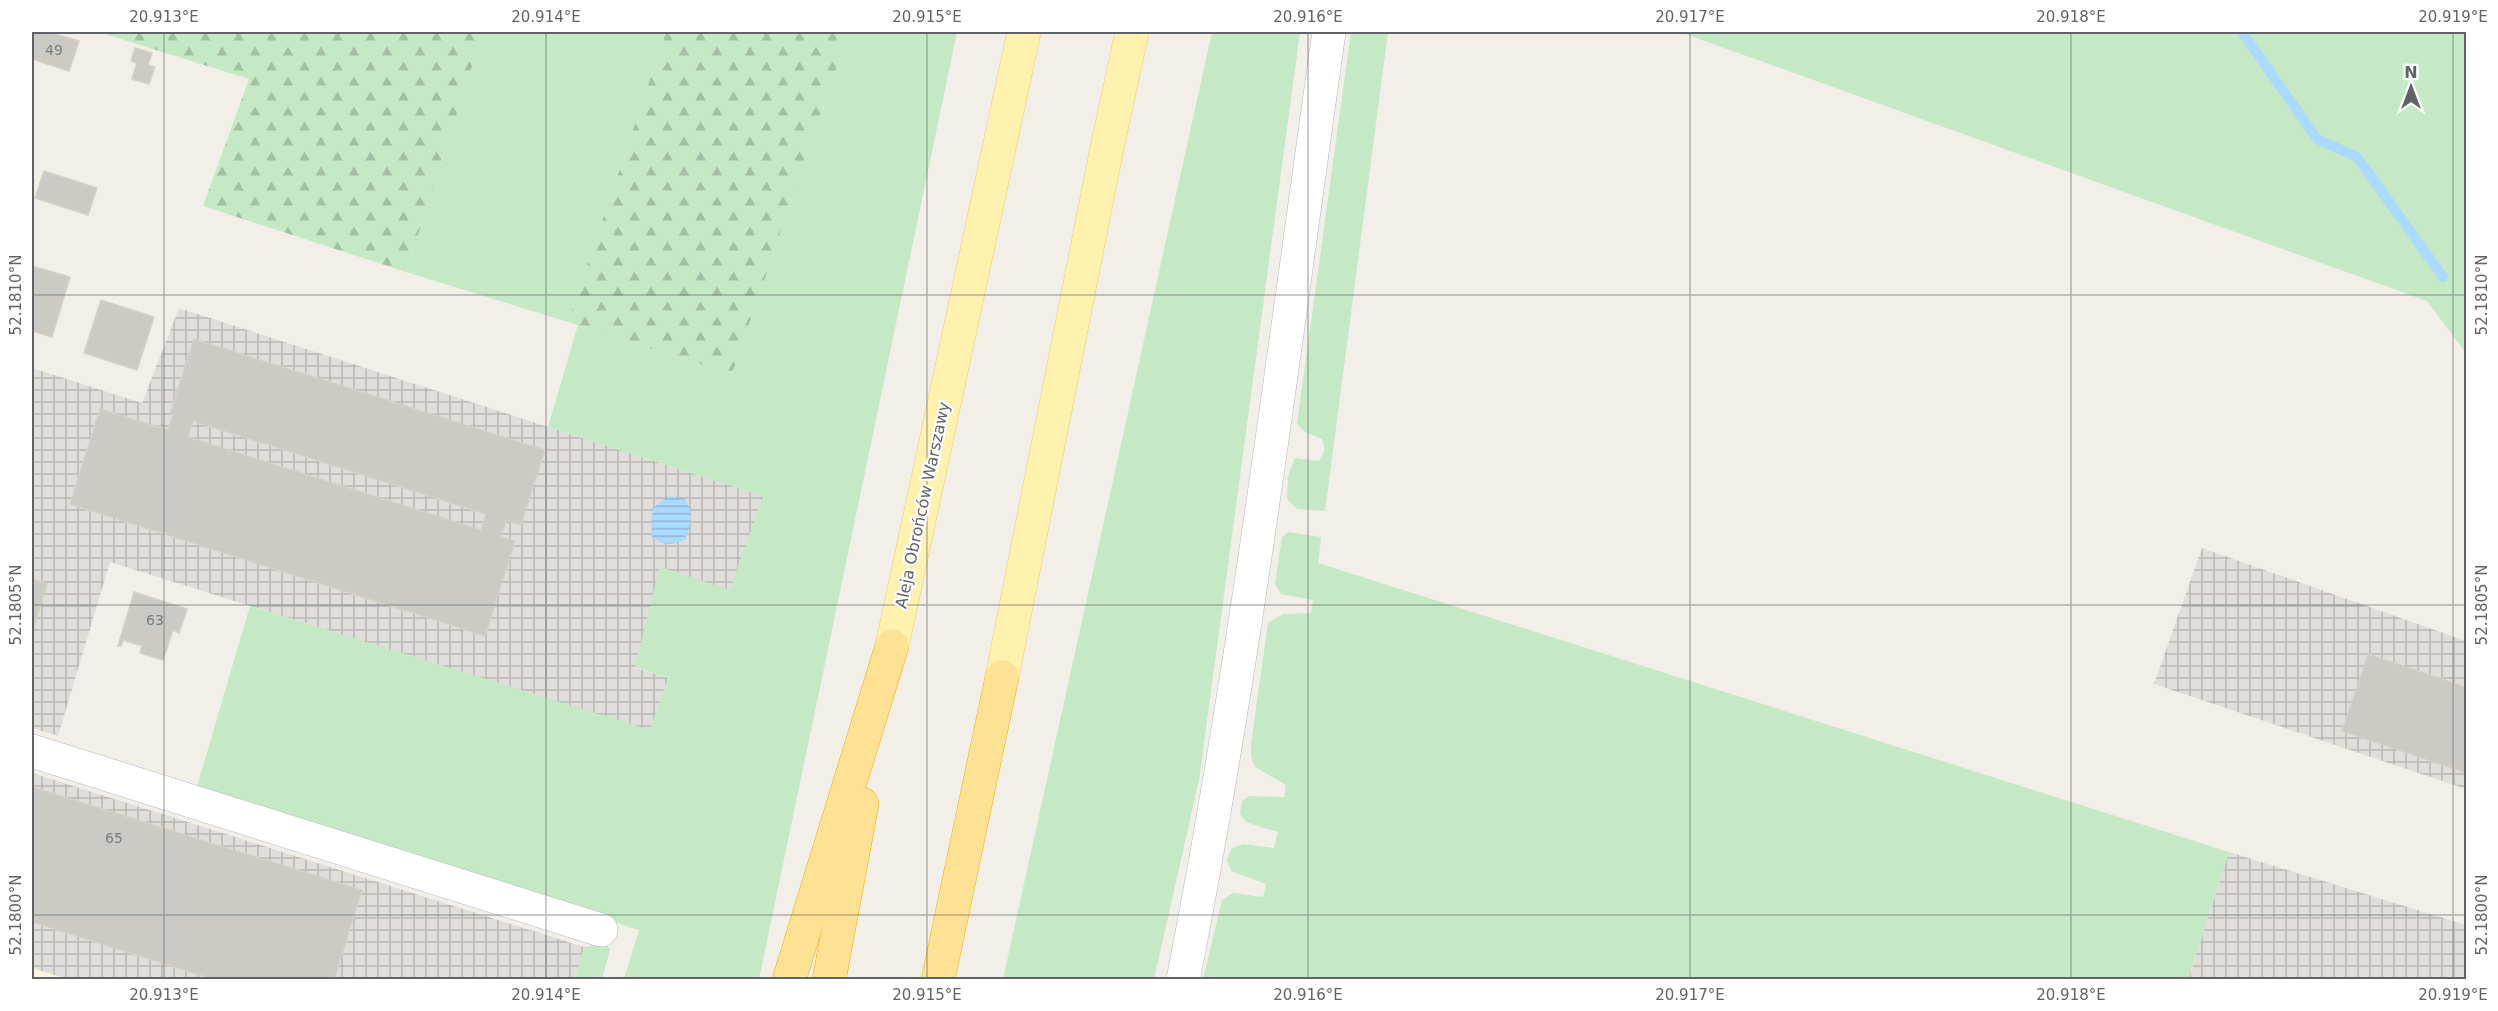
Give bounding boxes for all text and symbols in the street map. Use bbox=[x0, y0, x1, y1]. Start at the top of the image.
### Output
text: 20.913°E bbox=[129, 8, 199, 26]
text: 20.914°E bbox=[511, 8, 581, 26]
text: 20.915°E bbox=[892, 8, 962, 26]
text: 20.916°E bbox=[1273, 8, 1343, 26]
text: 20.917°E bbox=[1655, 8, 1725, 26]
text: 20.918°E bbox=[2036, 8, 2106, 26]
text: 20.919°E bbox=[2418, 8, 2488, 26]
house number: 49 bbox=[45, 42, 63, 58]
north arrow bbox=[2381, 57, 2441, 117]
text: N bbox=[2404, 63, 2418, 82]
text: 52.1810°N bbox=[7, 255, 25, 335]
text: 52.1810°N bbox=[2473, 255, 2491, 335]
street label: Aleja Obrońców Warszawy bbox=[891, 400, 954, 610]
text: 52.1805°N bbox=[7, 565, 25, 645]
text: 52.1805°N bbox=[2473, 565, 2491, 645]
house number: 63 bbox=[146, 612, 164, 628]
house number: 65 bbox=[105, 830, 123, 846]
text: 52.1800°N bbox=[7, 875, 25, 955]
text: 52.1800°N bbox=[2473, 875, 2491, 955]
text: 20.913°E bbox=[129, 986, 199, 1004]
text: 20.914°E bbox=[511, 986, 581, 1004]
text: 20.915°E bbox=[892, 986, 962, 1004]
text: 20.916°E bbox=[1273, 986, 1343, 1004]
text: 20.917°E bbox=[1655, 986, 1725, 1004]
text: 20.918°E bbox=[2036, 986, 2106, 1004]
text: 20.919°E bbox=[2418, 986, 2488, 1004]

